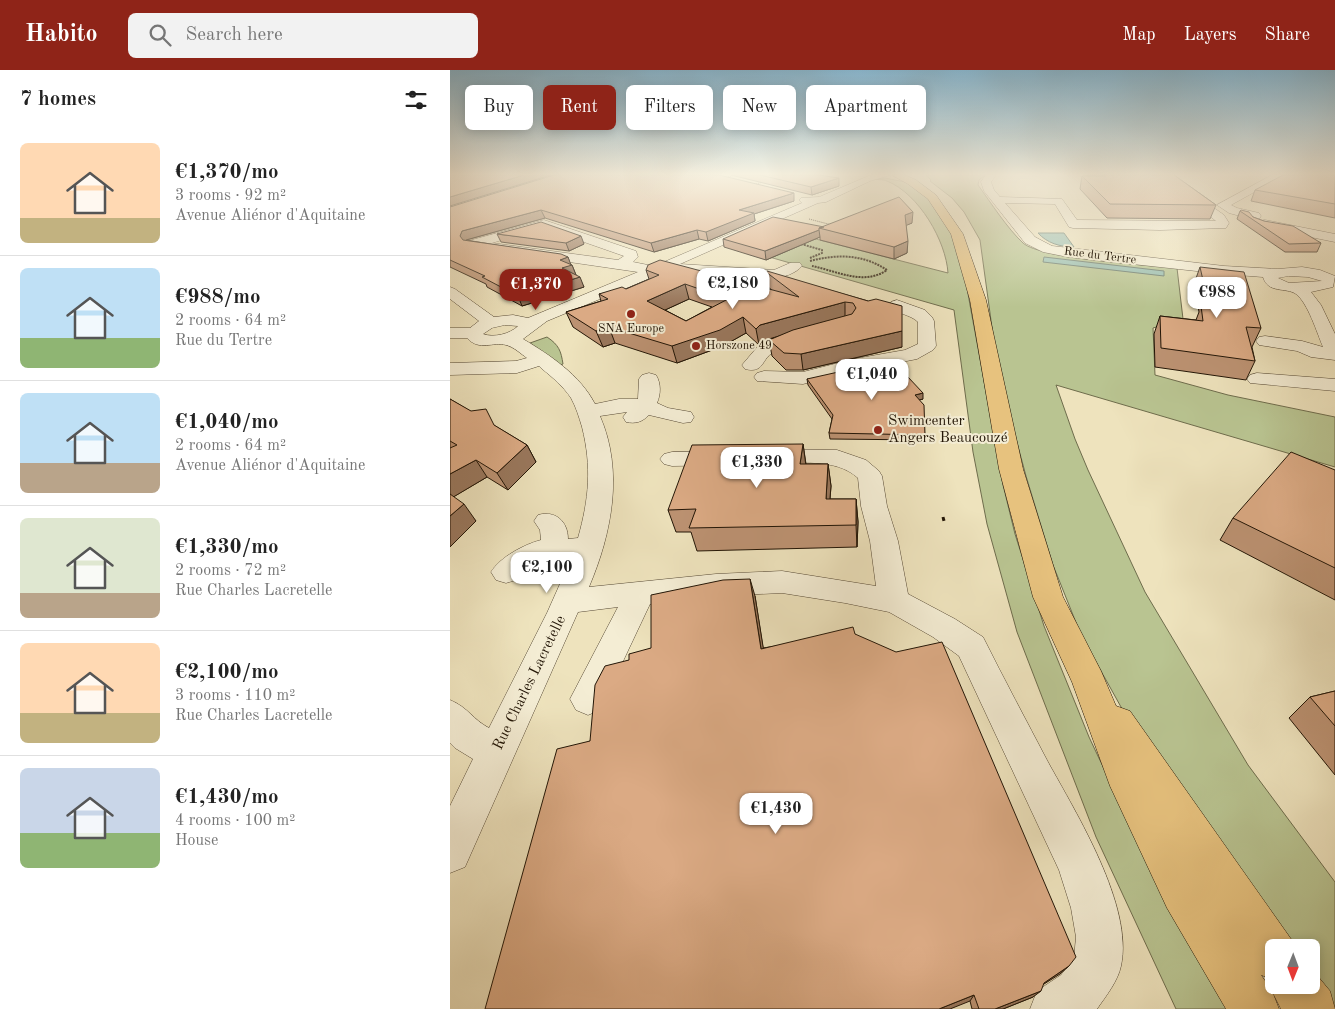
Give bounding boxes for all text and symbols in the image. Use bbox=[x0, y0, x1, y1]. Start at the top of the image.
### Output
search box bbox=[128, 13, 478, 58]
icon: search bbox=[146, 21, 174, 49]
text: Habito bbox=[25, 23, 98, 47]
text: Search here bbox=[186, 26, 283, 45]
text: Map bbox=[1122, 26, 1156, 44]
text: Layers bbox=[1184, 26, 1236, 44]
text: Share bbox=[1264, 26, 1310, 44]
chip: Buy bbox=[465, 85, 533, 130]
chip: Rent bbox=[543, 85, 616, 130]
chip: Filters bbox=[626, 85, 713, 130]
chip: New bbox=[723, 85, 796, 130]
chip: Apartment bbox=[806, 85, 926, 130]
icon: filters bbox=[402, 86, 430, 114]
text: 7 homes bbox=[20, 89, 96, 110]
text: €1,370/mo bbox=[175, 162, 279, 183]
icon: home bbox=[60, 163, 120, 223]
text: 3 rooms · 92 m² bbox=[175, 188, 286, 204]
text: Avenue Aliénor d'Aquitaine bbox=[175, 208, 365, 224]
street label: Rue du Tertre bbox=[1063, 246, 1137, 266]
pin: €1,370 bbox=[495, 268, 577, 311]
pin: €2,180 bbox=[692, 268, 774, 310]
text: €2,180 bbox=[708, 276, 758, 292]
pin: €988 bbox=[1187, 276, 1247, 319]
text: €1,370 bbox=[511, 277, 561, 293]
text: €988 bbox=[1198, 285, 1236, 301]
text: €988/mo bbox=[175, 287, 261, 308]
icon: home bbox=[60, 288, 120, 348]
marker: SNA Europe bbox=[625, 308, 637, 320]
text: 2 rooms · 64 m² bbox=[175, 313, 286, 329]
place label: SNA Europe bbox=[598, 323, 665, 335]
text: Rue du Tertre bbox=[175, 333, 272, 349]
marker: Horszone 49 bbox=[690, 340, 702, 352]
place label: Horszone 49 bbox=[706, 340, 772, 352]
pin: €1,040 bbox=[831, 358, 913, 401]
text: €1,040 bbox=[847, 367, 897, 383]
text: €1,040/mo bbox=[175, 412, 279, 433]
icon: home bbox=[60, 413, 120, 473]
place label: Swimcenter Angers Beaucouzé bbox=[888, 414, 1008, 446]
marker: Swimcenter Angers Beaucouzé bbox=[872, 424, 884, 436]
text: 2 rooms · 64 m² bbox=[175, 438, 286, 454]
pin: €1,330 bbox=[716, 446, 798, 489]
text: €1,330 bbox=[732, 455, 782, 471]
text: Avenue Aliénor d'Aquitaine bbox=[175, 458, 365, 474]
text: €1,330/mo bbox=[175, 537, 279, 558]
icon: home bbox=[60, 538, 120, 598]
pin: €2,100 bbox=[506, 552, 588, 594]
text: €2,100 bbox=[522, 560, 572, 576]
text: 2 rooms · 72 m² bbox=[175, 563, 286, 579]
text: Rue Charles Lacretelle bbox=[175, 583, 332, 599]
street label: Rue Charles Lacretelle bbox=[491, 613, 569, 753]
text: €2,100/mo bbox=[175, 662, 279, 683]
icon: home bbox=[60, 663, 120, 723]
text: 3 rooms · 110 m² bbox=[175, 688, 295, 704]
text: Rue Charles Lacretelle bbox=[175, 708, 332, 724]
text: €1,430/mo bbox=[175, 787, 279, 808]
icon: home bbox=[60, 788, 120, 848]
pin: €1,430 bbox=[735, 792, 817, 835]
text: €1,430 bbox=[751, 801, 801, 817]
text: 4 rooms · 100 m² bbox=[175, 813, 295, 829]
text: House bbox=[175, 833, 218, 849]
north arrow bbox=[1265, 939, 1320, 994]
map controls bbox=[1265, 939, 1320, 994]

